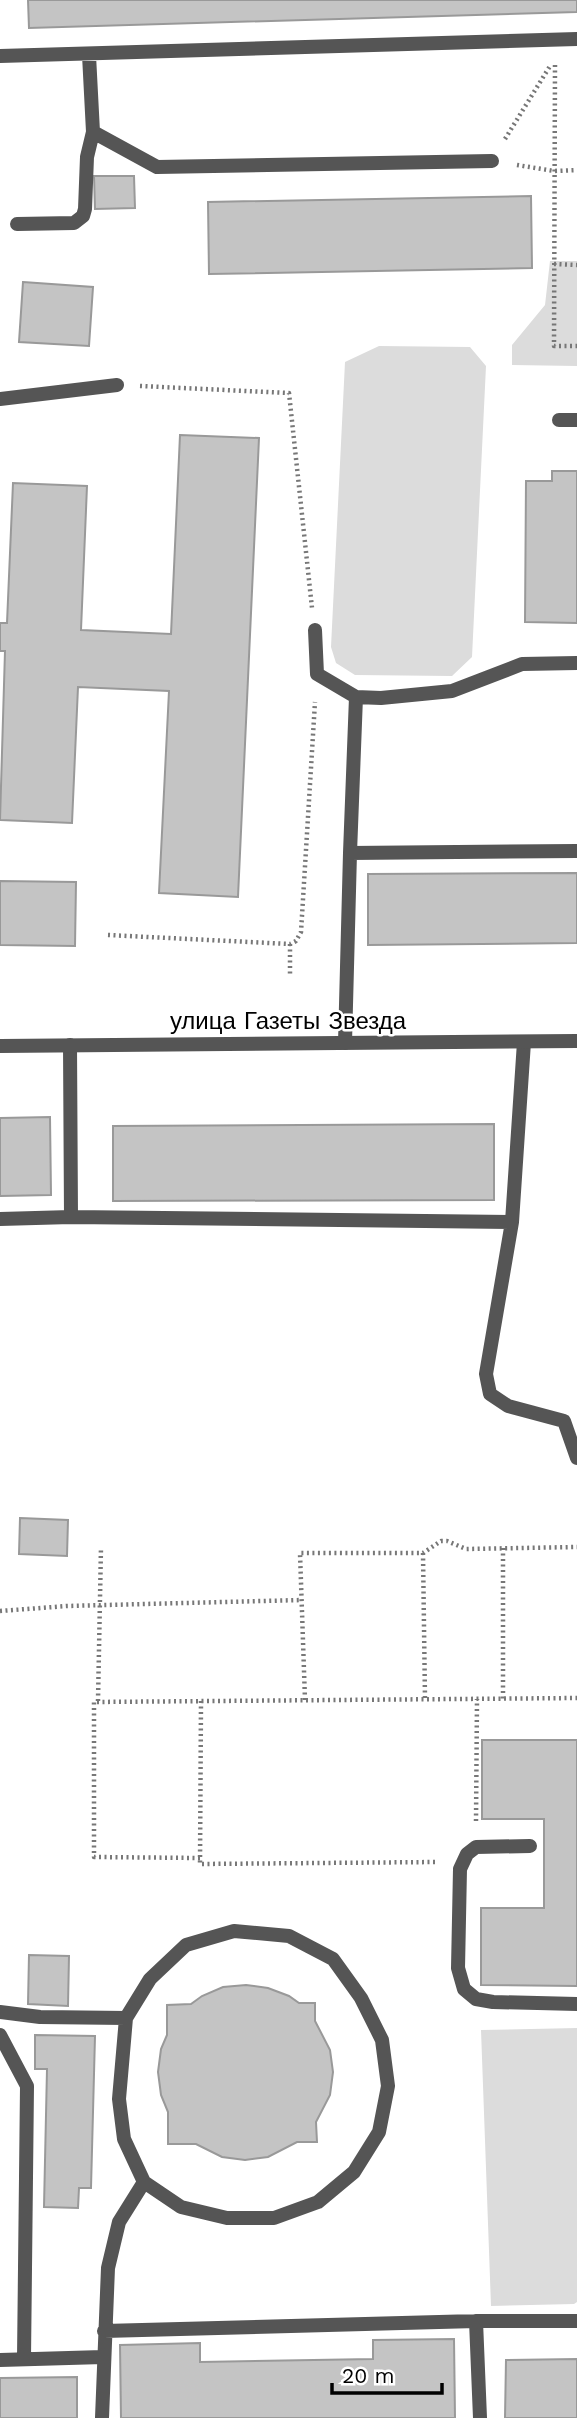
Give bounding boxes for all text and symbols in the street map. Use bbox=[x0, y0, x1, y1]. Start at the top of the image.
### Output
street label: улица Газеты Звезда bbox=[170, 1007, 407, 1035]
scale bar bbox=[332, 2352, 442, 2396]
text: 20 m bbox=[342, 2363, 394, 2388]

